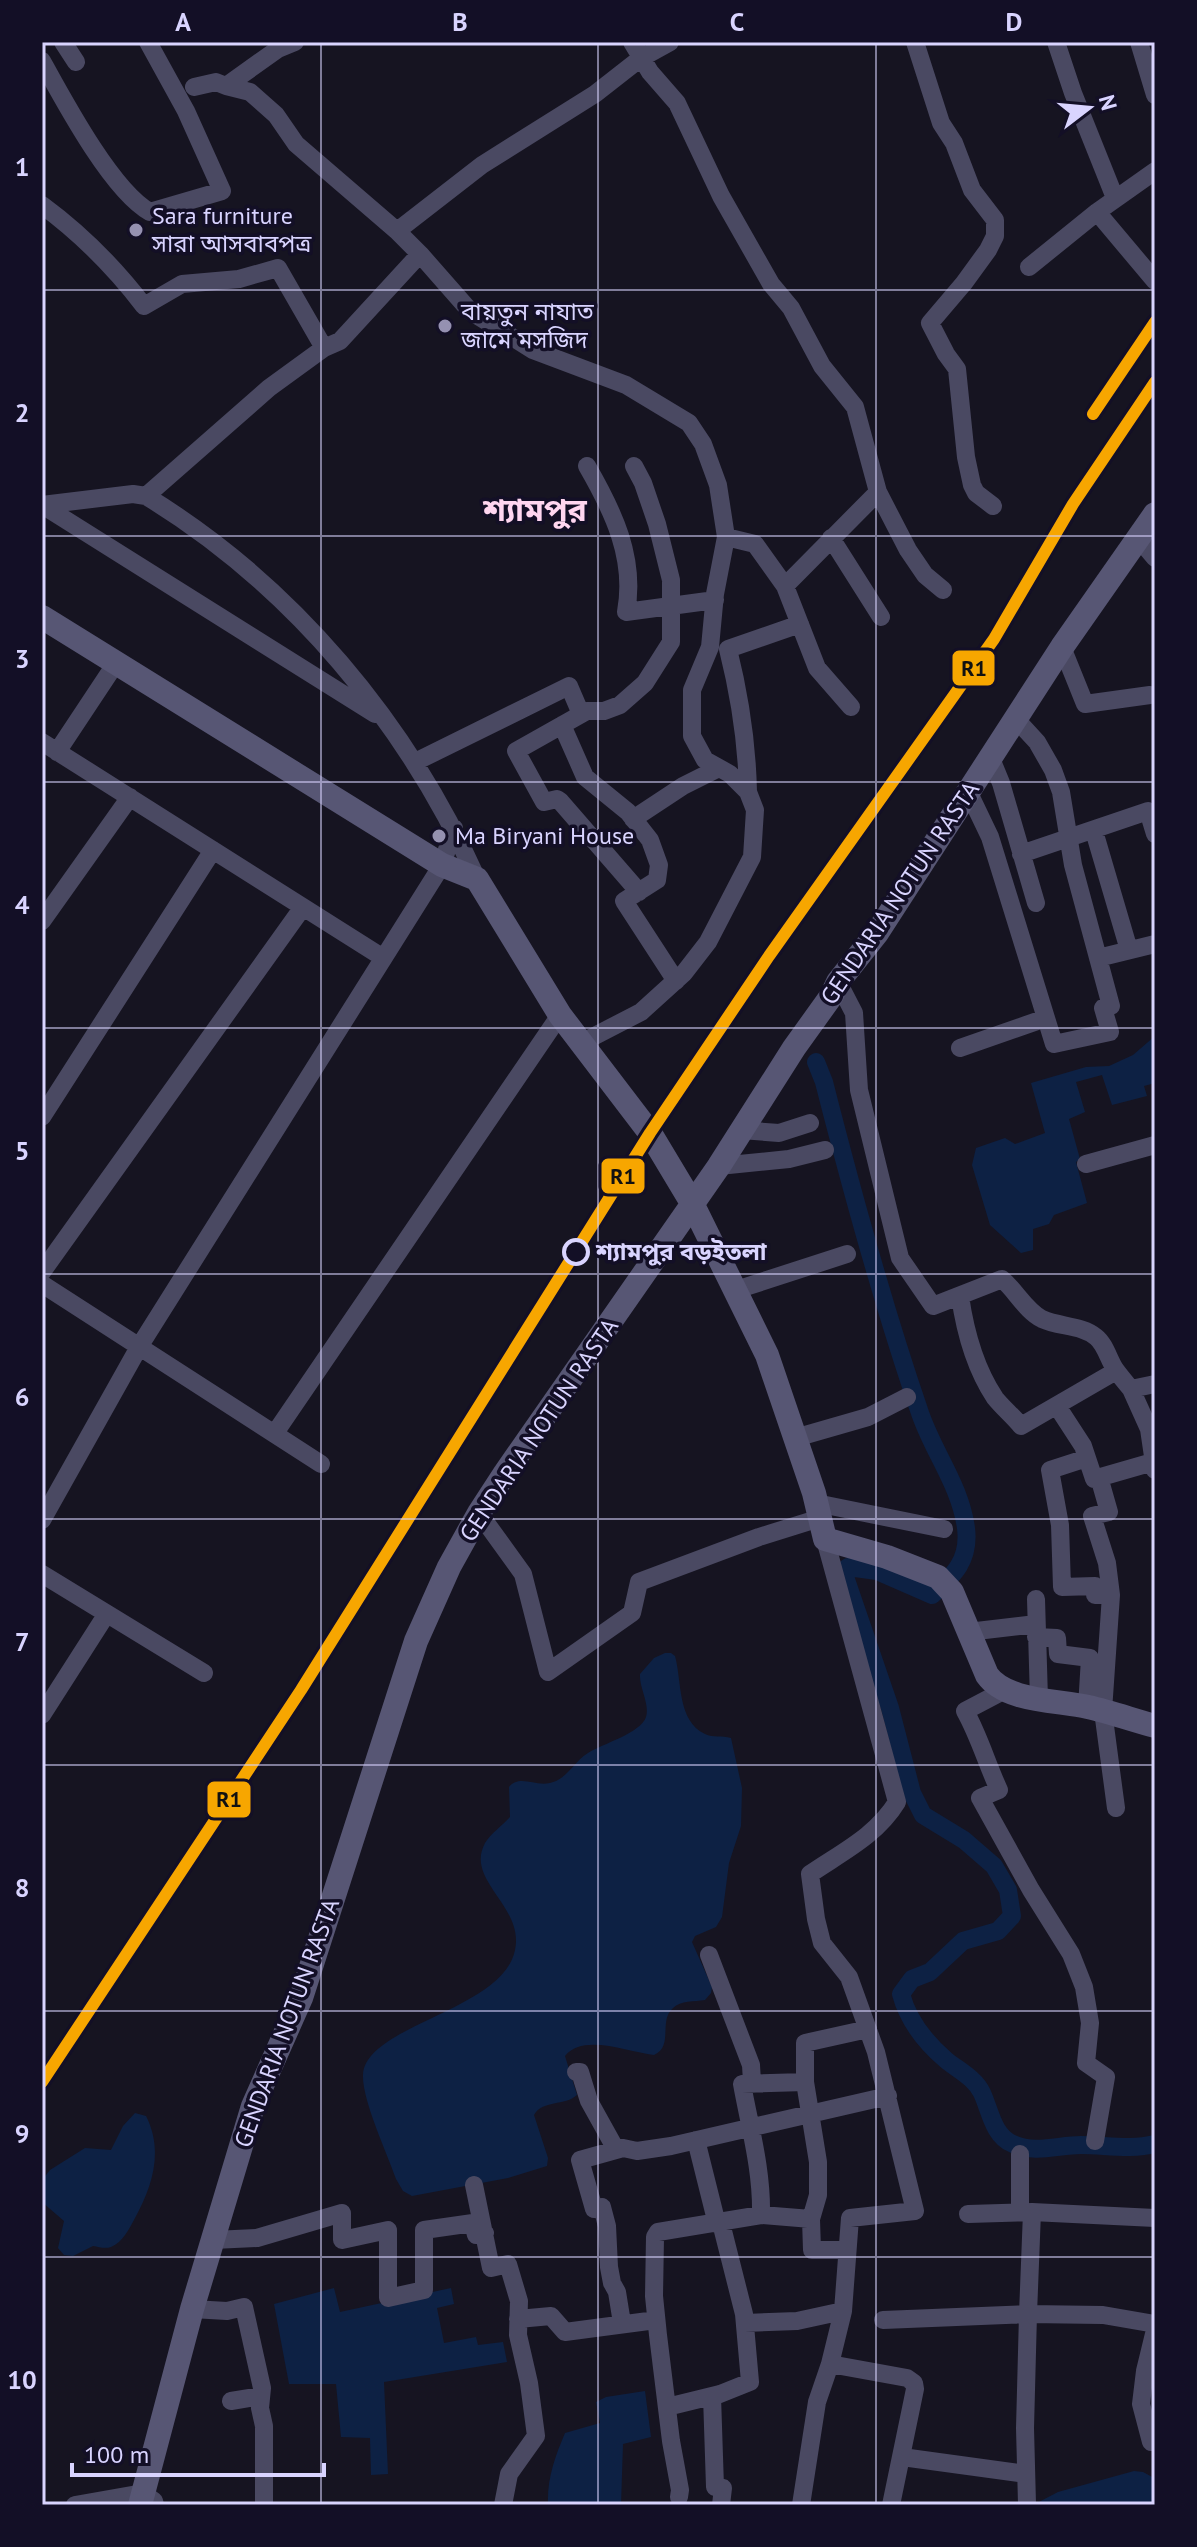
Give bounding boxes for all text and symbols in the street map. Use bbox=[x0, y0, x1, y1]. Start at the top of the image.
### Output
text: A bbox=[175, 5, 191, 38]
text: B bbox=[452, 5, 468, 38]
text: C bbox=[730, 5, 744, 38]
text: D bbox=[1006, 5, 1022, 38]
north arrow bbox=[1049, 68, 1129, 148]
text: N bbox=[1093, 92, 1124, 113]
text: 1 bbox=[15, 150, 29, 183]
place label: Sara furniture সারা আসবাবপত্র bbox=[151, 200, 312, 259]
marker: Sara furniture সারা আসবাবপত্র bbox=[127, 221, 145, 239]
place label: বায়তুন নাযাত জামে মসজিদ bbox=[460, 296, 595, 355]
marker: বায়তুন নাযাত জামে মসজিদ bbox=[436, 317, 454, 335]
text: 2 bbox=[15, 396, 29, 429]
district label: শ্যামপুর bbox=[482, 488, 588, 530]
text: 3 bbox=[15, 642, 29, 675]
line badge: R1 bbox=[951, 649, 996, 687]
text: R1 bbox=[961, 654, 987, 682]
street label: GENDARIA NOTUN RASTA bbox=[813, 775, 986, 1010]
place label: Ma Biryani House bbox=[455, 820, 634, 851]
marker: Ma Biryani House bbox=[430, 827, 448, 845]
text: 4 bbox=[15, 888, 30, 921]
text: 5 bbox=[15, 1134, 29, 1167]
line badge: R1 bbox=[600, 1157, 646, 1195]
text: R1 bbox=[610, 1162, 636, 1190]
place label: শ্যামপুর বড়ইতলা bbox=[595, 1236, 768, 1267]
marker: শ্যামপুর বড়ইতলা bbox=[563, 1239, 589, 1265]
street label: GENDARIA NOTUN RASTA bbox=[452, 1312, 625, 1547]
text: 6 bbox=[15, 1380, 29, 1413]
text: 7 bbox=[15, 1625, 29, 1658]
line badge: R1 bbox=[206, 1780, 252, 1819]
text: R1 bbox=[216, 1785, 242, 1813]
text: 8 bbox=[15, 1871, 29, 1904]
street label: GENDARIA NOTUN RASTA bbox=[227, 1894, 346, 2152]
text: 9 bbox=[15, 2117, 29, 2150]
text: 10 bbox=[7, 2363, 37, 2396]
scale bar bbox=[72, 2427, 324, 2477]
text: 100 m bbox=[84, 2439, 149, 2470]

